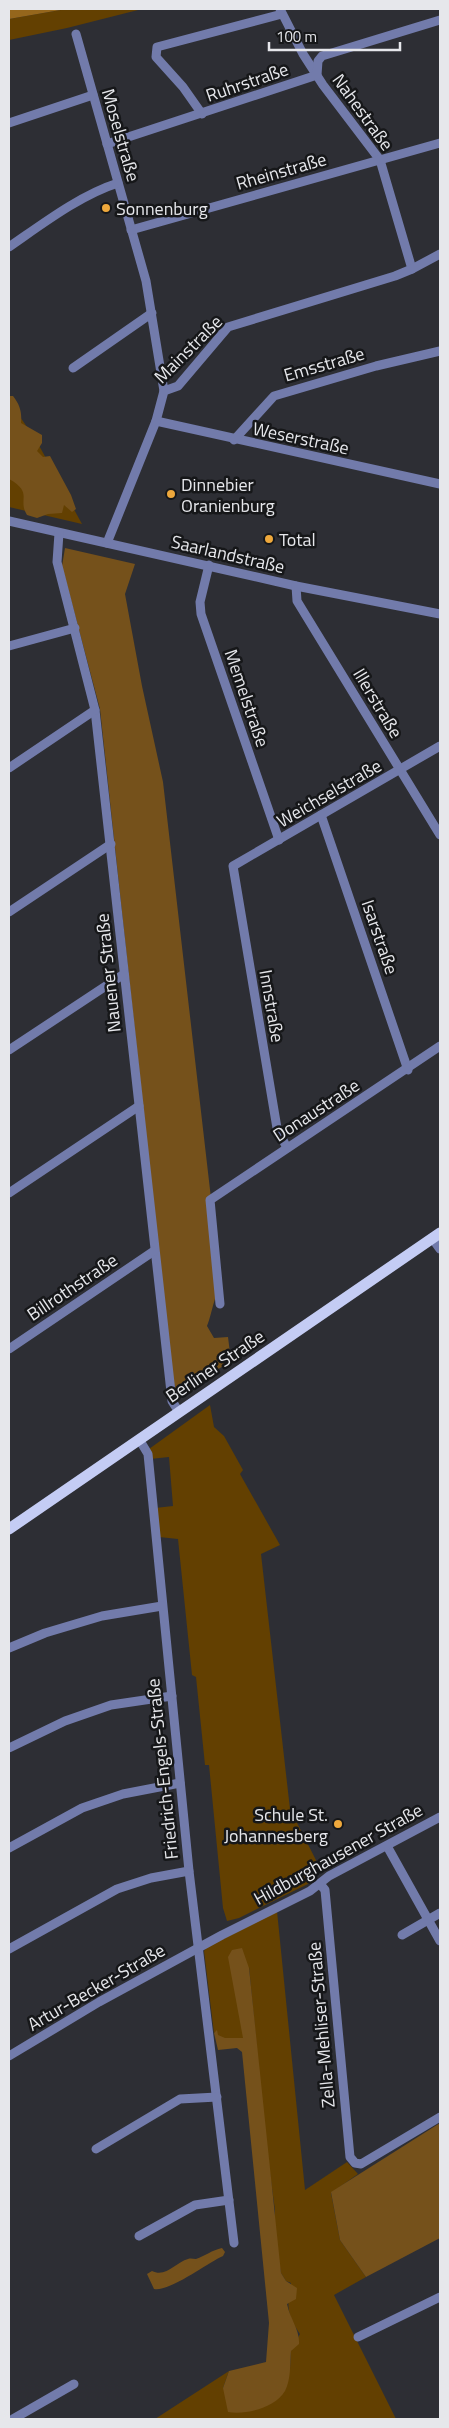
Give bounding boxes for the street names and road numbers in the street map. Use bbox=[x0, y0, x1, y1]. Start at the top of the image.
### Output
street label: Ruhrstraße bbox=[202, 55, 292, 109]
street label: Nahestraße bbox=[326, 68, 400, 156]
street label: Moselstraße bbox=[95, 85, 147, 185]
street label: Rheinstraße bbox=[233, 145, 329, 197]
street label: Mainstraße bbox=[148, 309, 228, 389]
street label: Emsstraße bbox=[281, 340, 367, 388]
street label: Weserstraße bbox=[250, 415, 352, 461]
street label: Saarlandstraße bbox=[169, 528, 287, 580]
street label: Memelstraße bbox=[218, 645, 276, 751]
street label: Illerstraße bbox=[346, 663, 410, 743]
street label: Weichselstraße bbox=[272, 752, 386, 834]
street label: Isarstraße bbox=[355, 896, 405, 978]
street label: Nauener Straße bbox=[88, 912, 128, 1034]
street label: Innstraße bbox=[252, 968, 292, 1044]
street label: Donaustraße bbox=[267, 1072, 365, 1148]
street label: Billrothstraße bbox=[21, 1247, 123, 1327]
street label: Berliner Straße bbox=[160, 1323, 270, 1409]
street label: Friedrich-Engels-Straße bbox=[139, 1677, 185, 1861]
street label: Hildburghausener Straße bbox=[249, 1796, 427, 1912]
street label: Artur-Becker-Straße bbox=[22, 1937, 170, 2037]
street label: Zella-Mehliser-Straße bbox=[300, 1941, 342, 2109]

